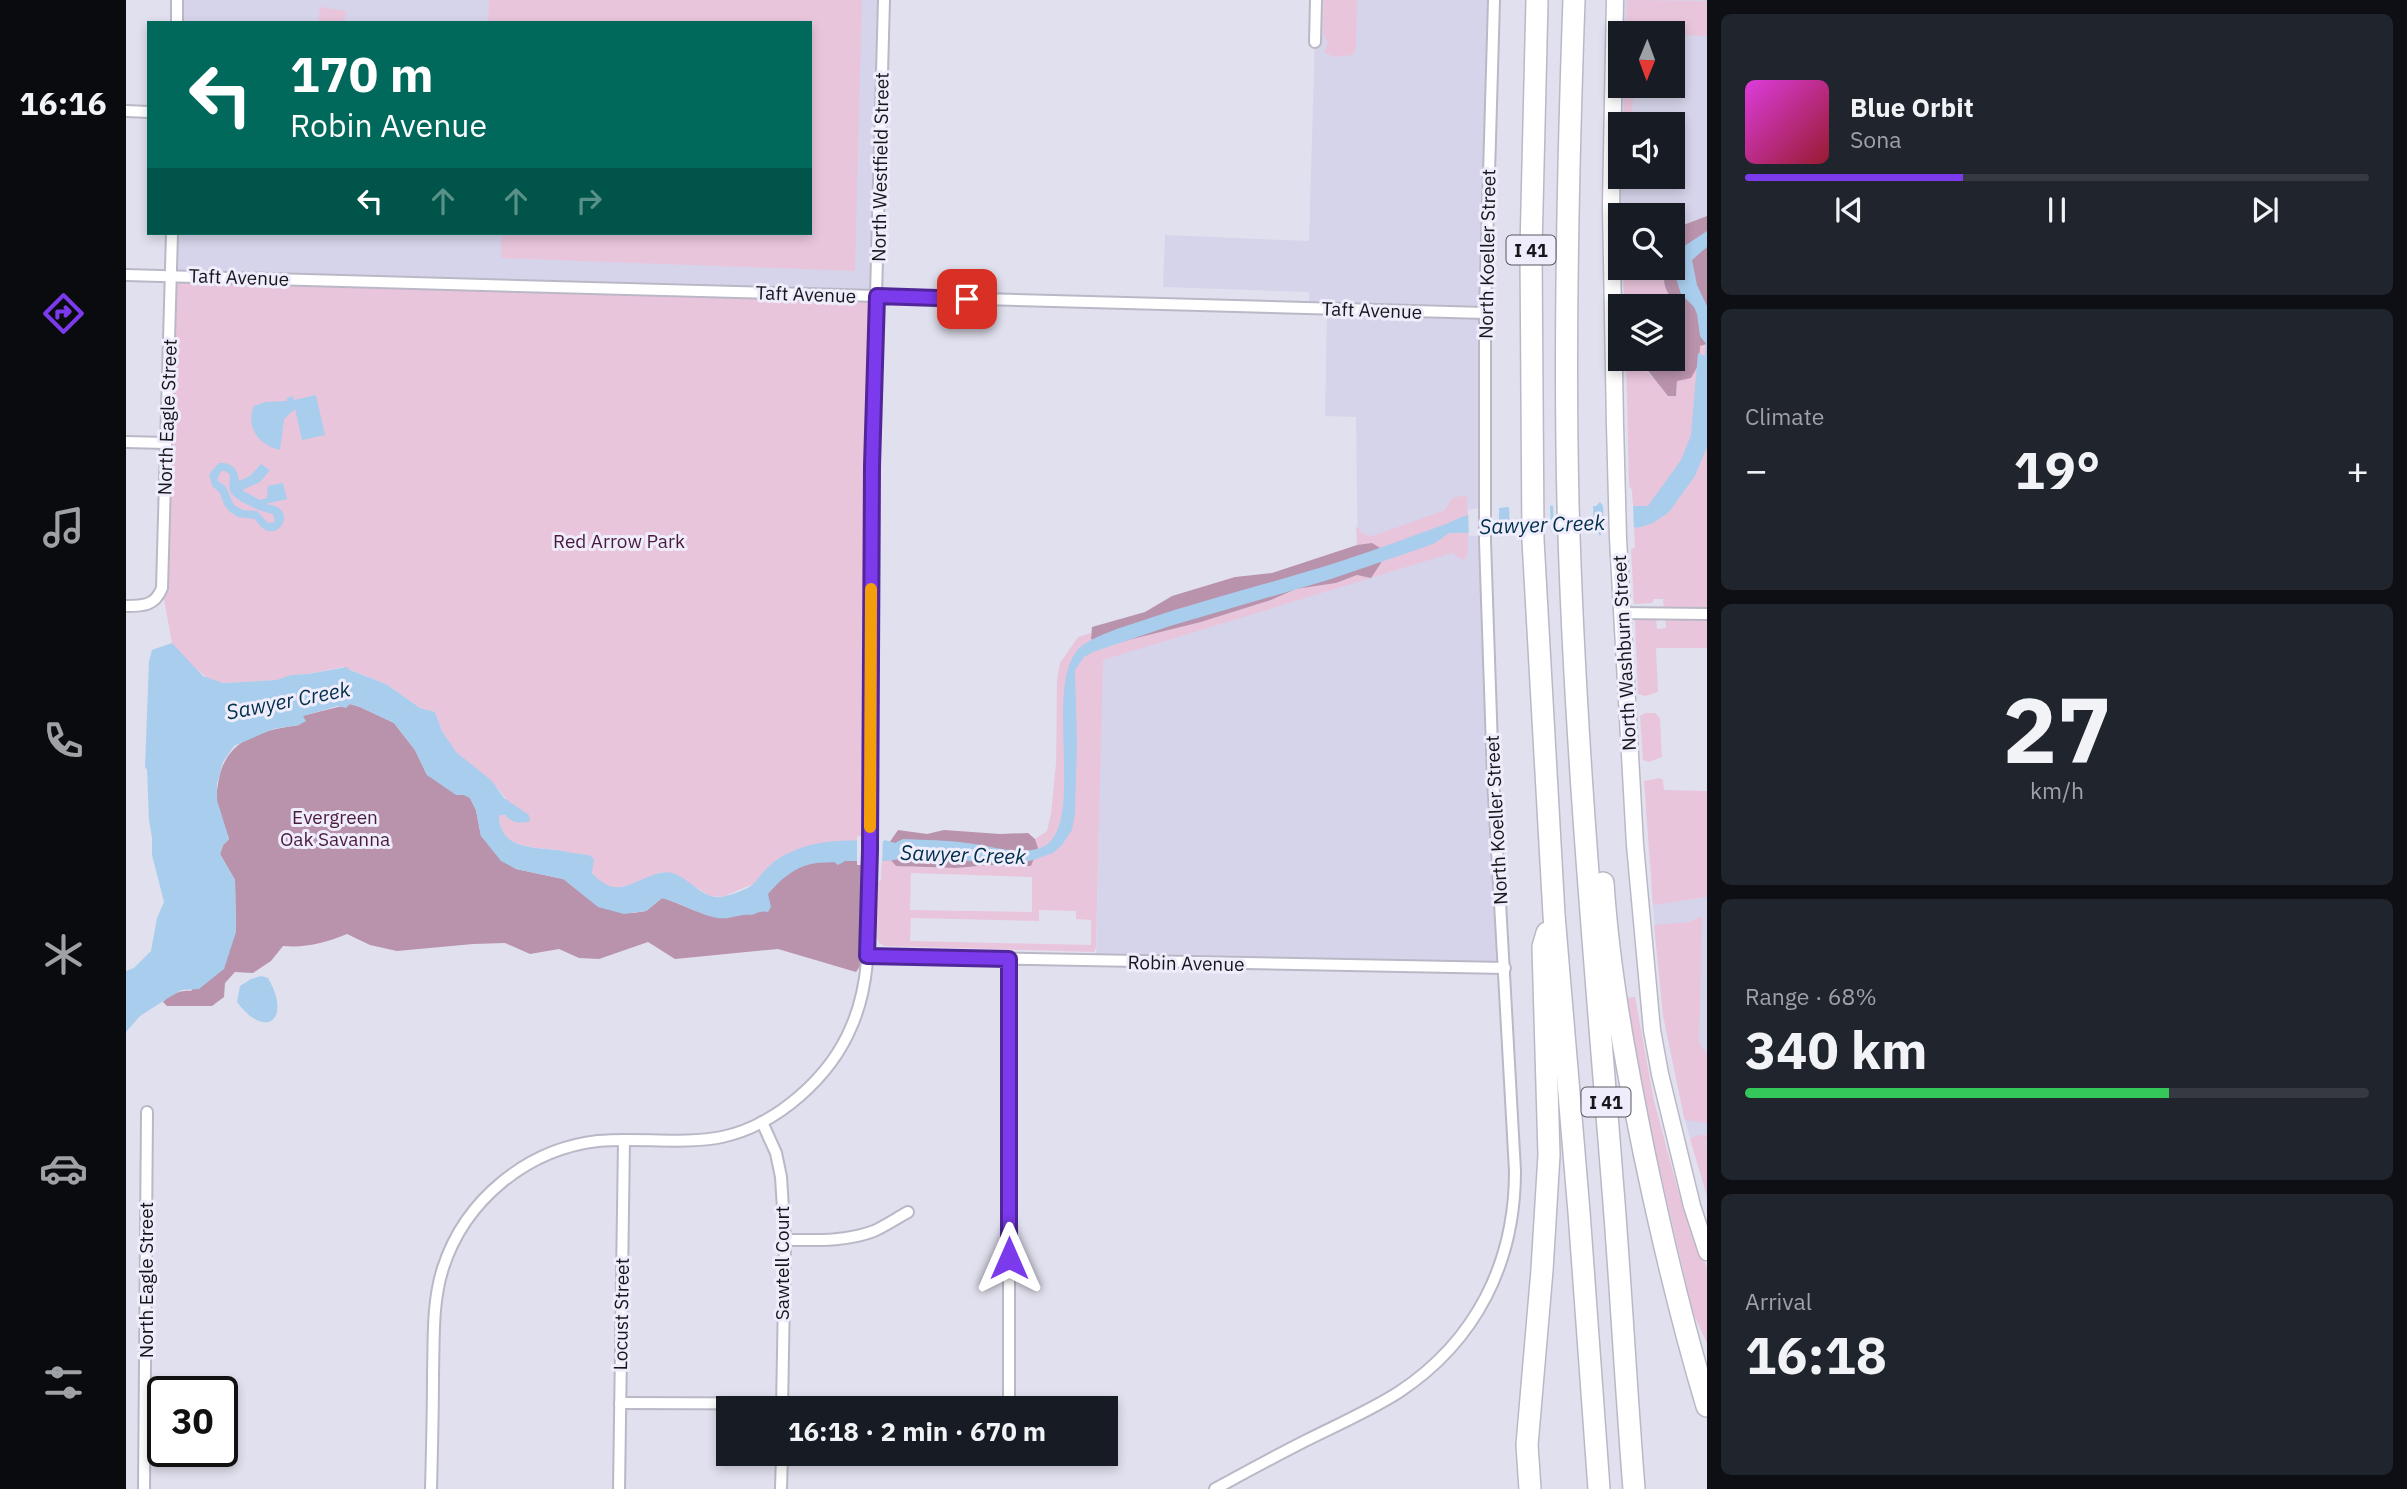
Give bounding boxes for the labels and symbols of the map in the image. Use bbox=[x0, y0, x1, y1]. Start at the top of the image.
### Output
north arrow bbox=[1608, 21, 1685, 98]
street label: North Westfield Street bbox=[866, 72, 894, 262]
street label: North Koeller Street bbox=[1474, 169, 1500, 339]
road number: I 41 bbox=[1506, 236, 1556, 264]
street label: Taft Avenue bbox=[188, 263, 290, 291]
pin bbox=[937, 269, 997, 329]
street label: Taft Avenue bbox=[755, 280, 857, 308]
street label: Taft Avenue bbox=[1321, 296, 1423, 324]
street label: North Eagle Street bbox=[152, 338, 182, 496]
water label: Sawyer Creek bbox=[1479, 508, 1606, 540]
park label: Red Arrow Park bbox=[553, 529, 685, 553]
street label: North Washburn Street bbox=[1607, 554, 1641, 752]
water label: Sawyer Creek bbox=[224, 674, 353, 726]
street label: North Koeller Street bbox=[1480, 735, 1512, 905]
park label: Evergreen Oak Savanna bbox=[280, 805, 390, 851]
water label: Sawyer Creek bbox=[900, 838, 1027, 870]
street label: Robin Avenue bbox=[1127, 950, 1245, 976]
road number: I 41 bbox=[1582, 1087, 1630, 1116]
street label: North Eagle Street bbox=[134, 1202, 158, 1358]
street label: Sawtell Court bbox=[770, 1206, 794, 1320]
position arrow bbox=[972, 1221, 1046, 1295]
street label: Locust Street bbox=[608, 1257, 634, 1371]
speed limit sign: 30 bbox=[147, 1376, 238, 1467]

